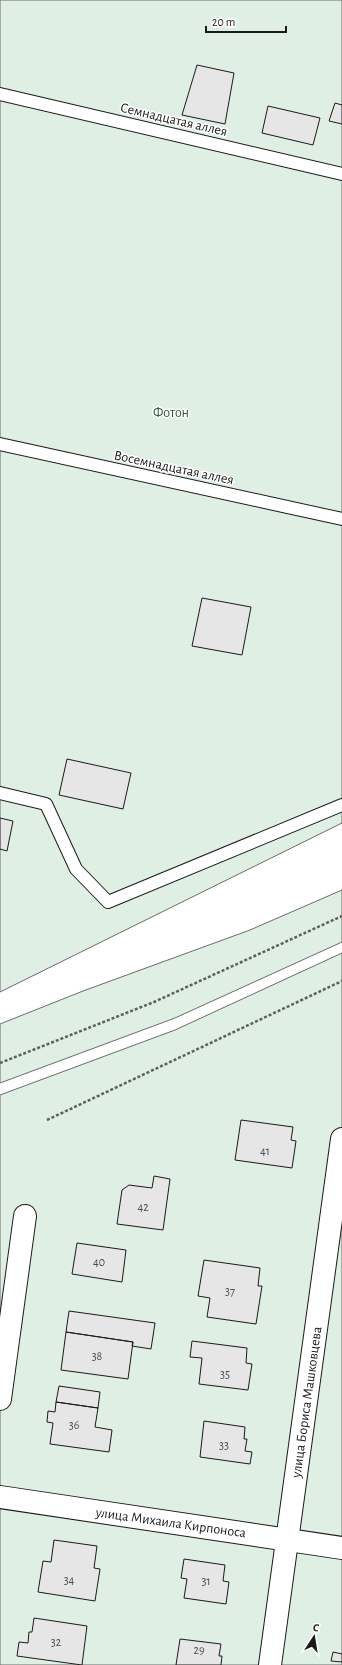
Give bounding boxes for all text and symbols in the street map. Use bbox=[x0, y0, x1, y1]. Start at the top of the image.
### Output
scale bar bbox=[206, 8, 286, 34]
text: 20 m bbox=[212, 16, 235, 28]
street label: Семнадцатая аллея bbox=[119, 101, 229, 139]
park label: Фотон bbox=[153, 406, 189, 420]
street label: Восемнадцатая аллея bbox=[113, 448, 235, 488]
house number: 41 bbox=[260, 1145, 270, 1157]
house number: 42 bbox=[137, 1201, 149, 1213]
house number: 40 bbox=[93, 1256, 105, 1268]
house number: 37 bbox=[225, 1285, 235, 1297]
street label: улица Бориса Машковцева bbox=[289, 1325, 325, 1480]
house number: 38 bbox=[92, 1350, 103, 1362]
house number: 35 bbox=[220, 1368, 230, 1380]
house number: 36 bbox=[69, 1419, 80, 1431]
house number: 33 bbox=[219, 1439, 229, 1451]
street label: улица Михаила Кирпоноса bbox=[94, 1505, 248, 1541]
house number: 34 bbox=[64, 1574, 75, 1586]
house number: 31 bbox=[201, 1575, 211, 1587]
north arrow bbox=[294, 1617, 334, 1657]
text: С bbox=[312, 1622, 320, 1634]
house number: 32 bbox=[51, 1636, 62, 1648]
house number: 29 bbox=[193, 1644, 205, 1656]

